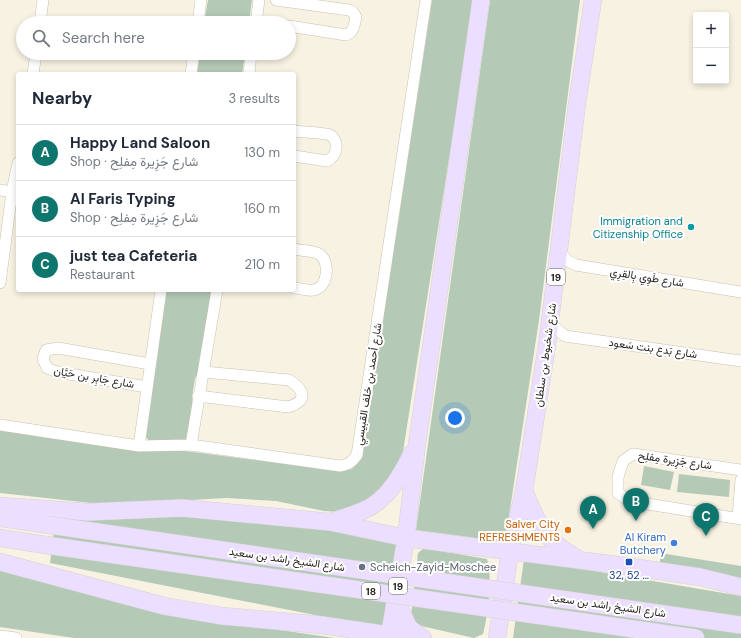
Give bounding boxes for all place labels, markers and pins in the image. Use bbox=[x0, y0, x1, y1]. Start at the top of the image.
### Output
place label: Immigration and Citizenship Office bbox=[593, 214, 683, 241]
marker: Immigration and Citizenship Office bbox=[686, 222, 696, 232]
pin: B bbox=[623, 488, 649, 521]
pin: A bbox=[580, 496, 606, 529]
pin: C bbox=[693, 503, 719, 536]
place label: Salver City REFRESHMENTS bbox=[479, 517, 560, 544]
marker: Salver City REFRESHMENTS bbox=[563, 525, 573, 535]
place label: Al Kiram Butchery bbox=[620, 530, 666, 557]
marker: Al Kiram Butchery bbox=[669, 538, 679, 548]
marker: 32, 52 ... bbox=[624, 557, 634, 567]
place label: Scheich-Zayid-Moschee bbox=[370, 560, 496, 574]
marker: Scheich-Zayid-Moschee bbox=[357, 562, 367, 572]
place label: 32, 52 ... bbox=[609, 568, 649, 582]

